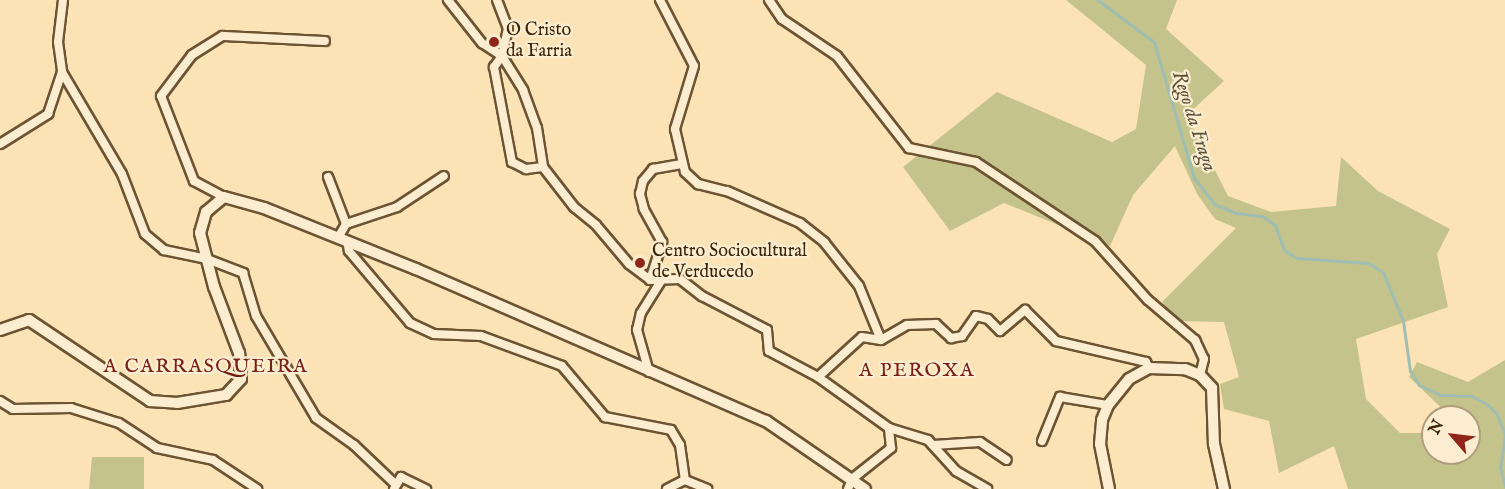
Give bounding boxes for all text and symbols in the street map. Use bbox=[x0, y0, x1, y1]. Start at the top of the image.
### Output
place label: O Cristo da Farria bbox=[506, 21, 572, 63]
marker: O Cristo da Farria bbox=[487, 35, 501, 49]
water label: Rego da Fraga bbox=[1166, 68, 1222, 174]
place label: Centro Sociocultural de Verducedo bbox=[652, 242, 807, 284]
marker: Centro Sociocultural de Verducedo bbox=[633, 256, 647, 270]
district label: A CARRASQUEIRA bbox=[104, 354, 308, 378]
district label: A PEROXA bbox=[859, 358, 975, 382]
north arrow bbox=[1421, 405, 1481, 465]
text: N bbox=[1425, 417, 1449, 438]

